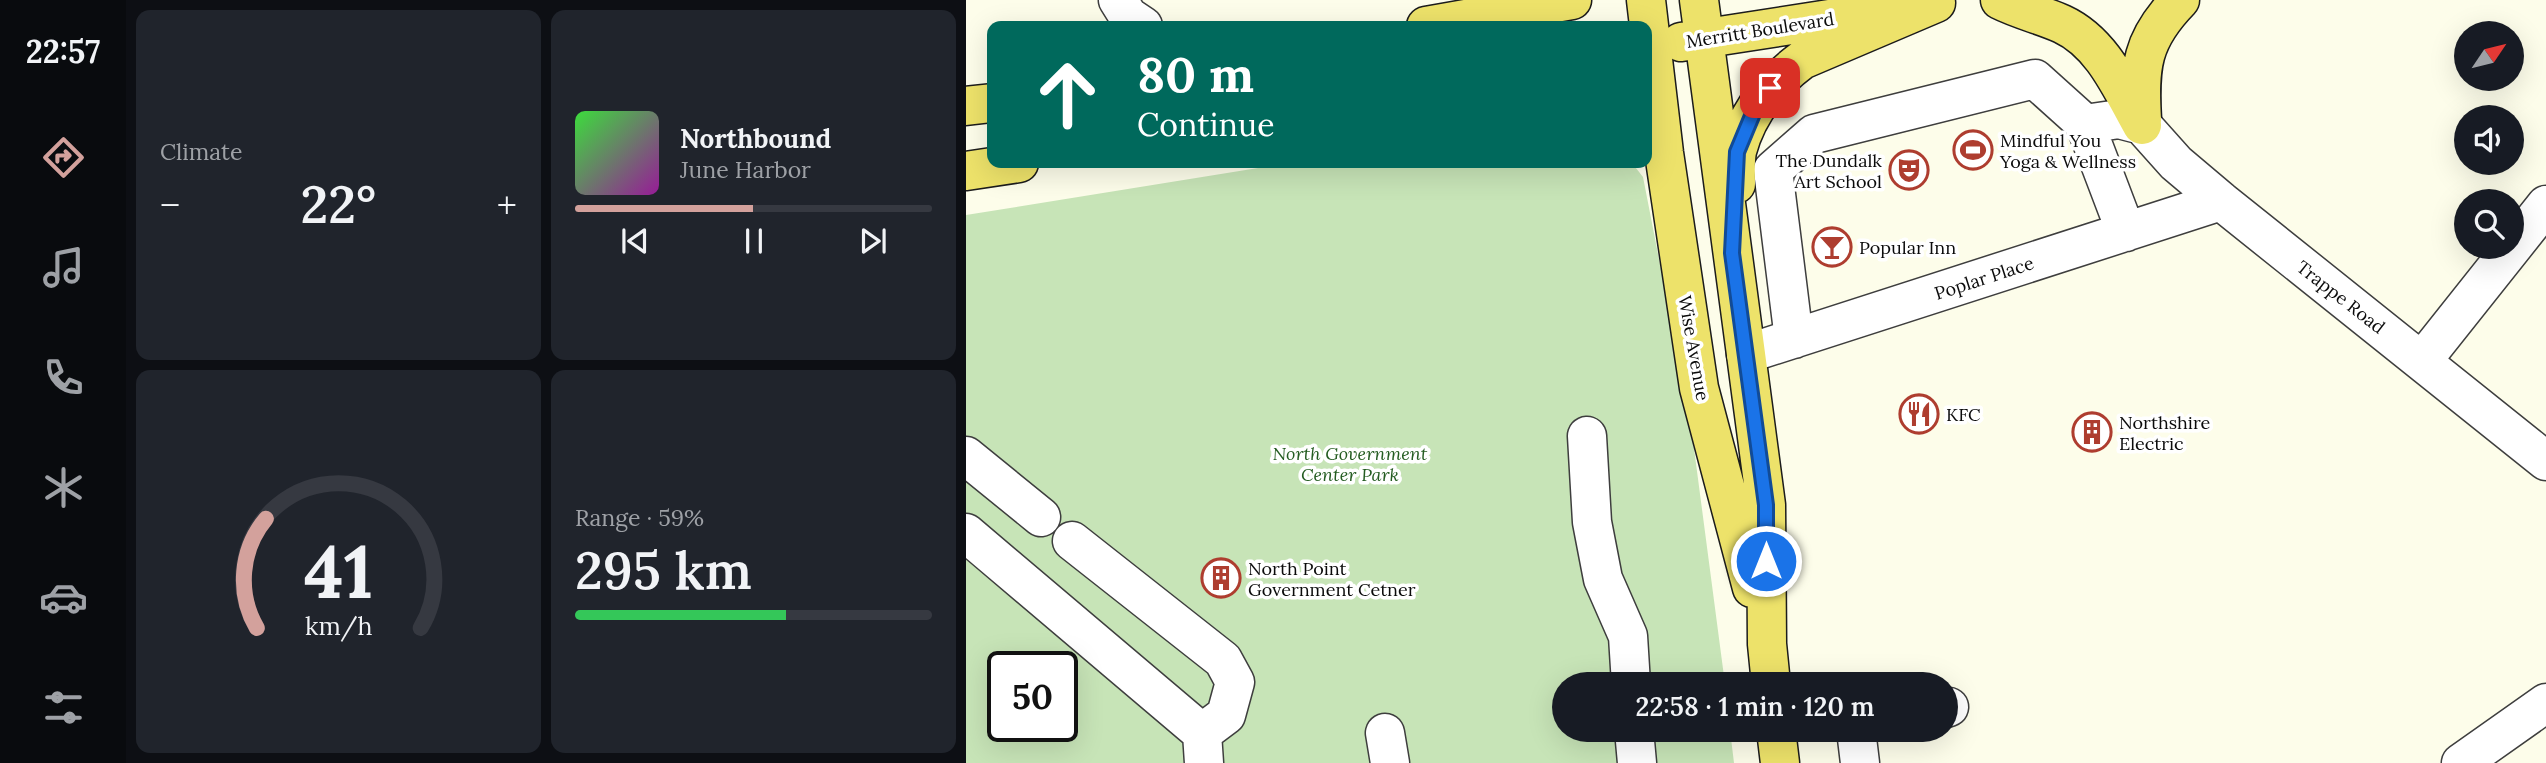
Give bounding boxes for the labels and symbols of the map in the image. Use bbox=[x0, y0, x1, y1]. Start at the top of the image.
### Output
street label: Merritt Boulevard bbox=[1684, 7, 1836, 53]
north arrow bbox=[2454, 21, 2524, 91]
pin bbox=[1740, 58, 1800, 118]
sports icon: Mindful You Yoga & Wellness bbox=[1952, 129, 1994, 171]
place label: Mindful You Yoga & Wellness bbox=[1999, 129, 2136, 173]
place label: The Dundalk Art School bbox=[1776, 149, 1882, 193]
theatre icon: The Dundalk Art School bbox=[1888, 149, 1930, 191]
bar icon: Popular Inn bbox=[1811, 226, 1853, 268]
place label: Popular Inn bbox=[1859, 236, 1956, 259]
street label: Poplar Place bbox=[1931, 251, 2037, 305]
street label: Trappe Road bbox=[2292, 255, 2390, 339]
street label: Wise Avenue bbox=[1673, 294, 1715, 403]
restaurant icon: KFC bbox=[1898, 393, 1940, 435]
place label: KFC bbox=[1946, 403, 1981, 426]
building icon: Northshire Electric bbox=[2071, 411, 2113, 453]
place label: Northshire Electric bbox=[2119, 411, 2211, 455]
park label: North Government Center Park bbox=[1273, 442, 1428, 486]
position arrow bbox=[1729, 524, 1803, 598]
building icon: North Point Government Cetner bbox=[1200, 557, 1242, 599]
place label: North Point Government Cetner bbox=[1248, 557, 1416, 601]
speed limit sign: 50 bbox=[987, 651, 1078, 742]

